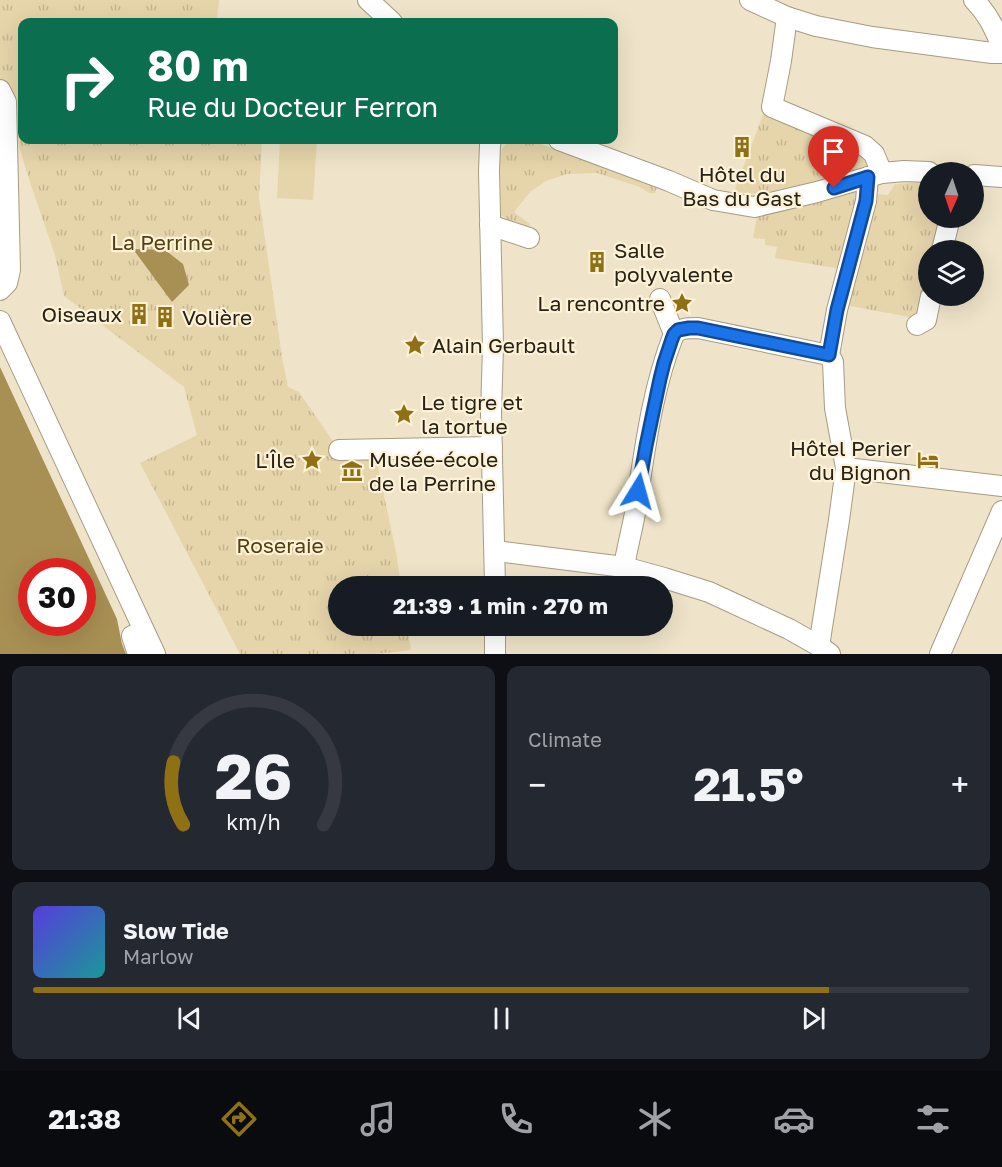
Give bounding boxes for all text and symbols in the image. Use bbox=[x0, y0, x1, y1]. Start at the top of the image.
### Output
text: 80 m bbox=[147, 40, 248, 90]
icon: right bbox=[48, 42, 126, 120]
text: Rue du Docteur Ferron bbox=[147, 91, 438, 123]
pin bbox=[808, 126, 859, 188]
building icon: Hôtel du Bas du Gast bbox=[730, 135, 754, 159]
icon: arrive bbox=[817, 135, 850, 168]
place label: Hôtel du Bas du Gast bbox=[682, 161, 802, 211]
north arrow bbox=[918, 162, 984, 228]
map controls bbox=[918, 162, 984, 306]
park label: La Perrine bbox=[111, 229, 213, 255]
place label: Salle polyvalente bbox=[614, 237, 733, 287]
button: layers bbox=[918, 240, 984, 306]
building icon: Salle polyvalente bbox=[585, 250, 609, 274]
place label: La rencontre bbox=[537, 290, 665, 316]
place icon: La rencontre bbox=[670, 291, 694, 315]
place label: Oiseaux bbox=[41, 301, 122, 327]
building icon: Oiseaux bbox=[127, 302, 151, 326]
place label: Volière bbox=[182, 304, 252, 330]
building icon: Volière bbox=[153, 305, 177, 329]
place label: Alain Gerbault bbox=[432, 332, 575, 358]
place icon: Alain Gerbault bbox=[403, 333, 427, 357]
place label: Le tigre et la tortue bbox=[421, 389, 523, 439]
place icon: Le tigre et la tortue bbox=[392, 402, 416, 426]
place label: Hôtel Perier du Bignon bbox=[790, 435, 911, 485]
place label: Musée-école de la Perrine bbox=[369, 446, 498, 496]
place label: L'Île bbox=[255, 447, 295, 473]
place icon: L'Île bbox=[300, 448, 324, 472]
hotel icon: Hôtel Perier du Bignon bbox=[916, 448, 940, 472]
museum icon: Musée-école de la Perrine bbox=[340, 459, 364, 483]
position arrow bbox=[606, 459, 670, 523]
park label: Roseraie bbox=[236, 532, 324, 558]
speed limit sign: 30 bbox=[18, 558, 96, 636]
text: 21:39 · 1 min · 270 m bbox=[393, 592, 608, 619]
text: Climate bbox=[528, 727, 602, 751]
text: 26 bbox=[215, 738, 292, 813]
text: 21.5° bbox=[693, 757, 804, 811]
text: − bbox=[528, 765, 546, 804]
text: + bbox=[951, 765, 969, 804]
text: km/h bbox=[226, 809, 281, 835]
text: Slow Tide bbox=[123, 917, 229, 944]
text: Marlow bbox=[123, 944, 194, 968]
icon: previous bbox=[173, 1002, 206, 1035]
icon: pause bbox=[485, 1002, 518, 1035]
icon: next bbox=[797, 1002, 830, 1035]
icon: directions bbox=[218, 1098, 260, 1140]
icon: music bbox=[357, 1098, 399, 1140]
icon: phone bbox=[495, 1098, 537, 1140]
icon: climate bbox=[634, 1098, 676, 1140]
icon: car bbox=[773, 1098, 815, 1140]
icon: filters bbox=[912, 1098, 954, 1140]
text: 21:38 bbox=[48, 1103, 121, 1135]

